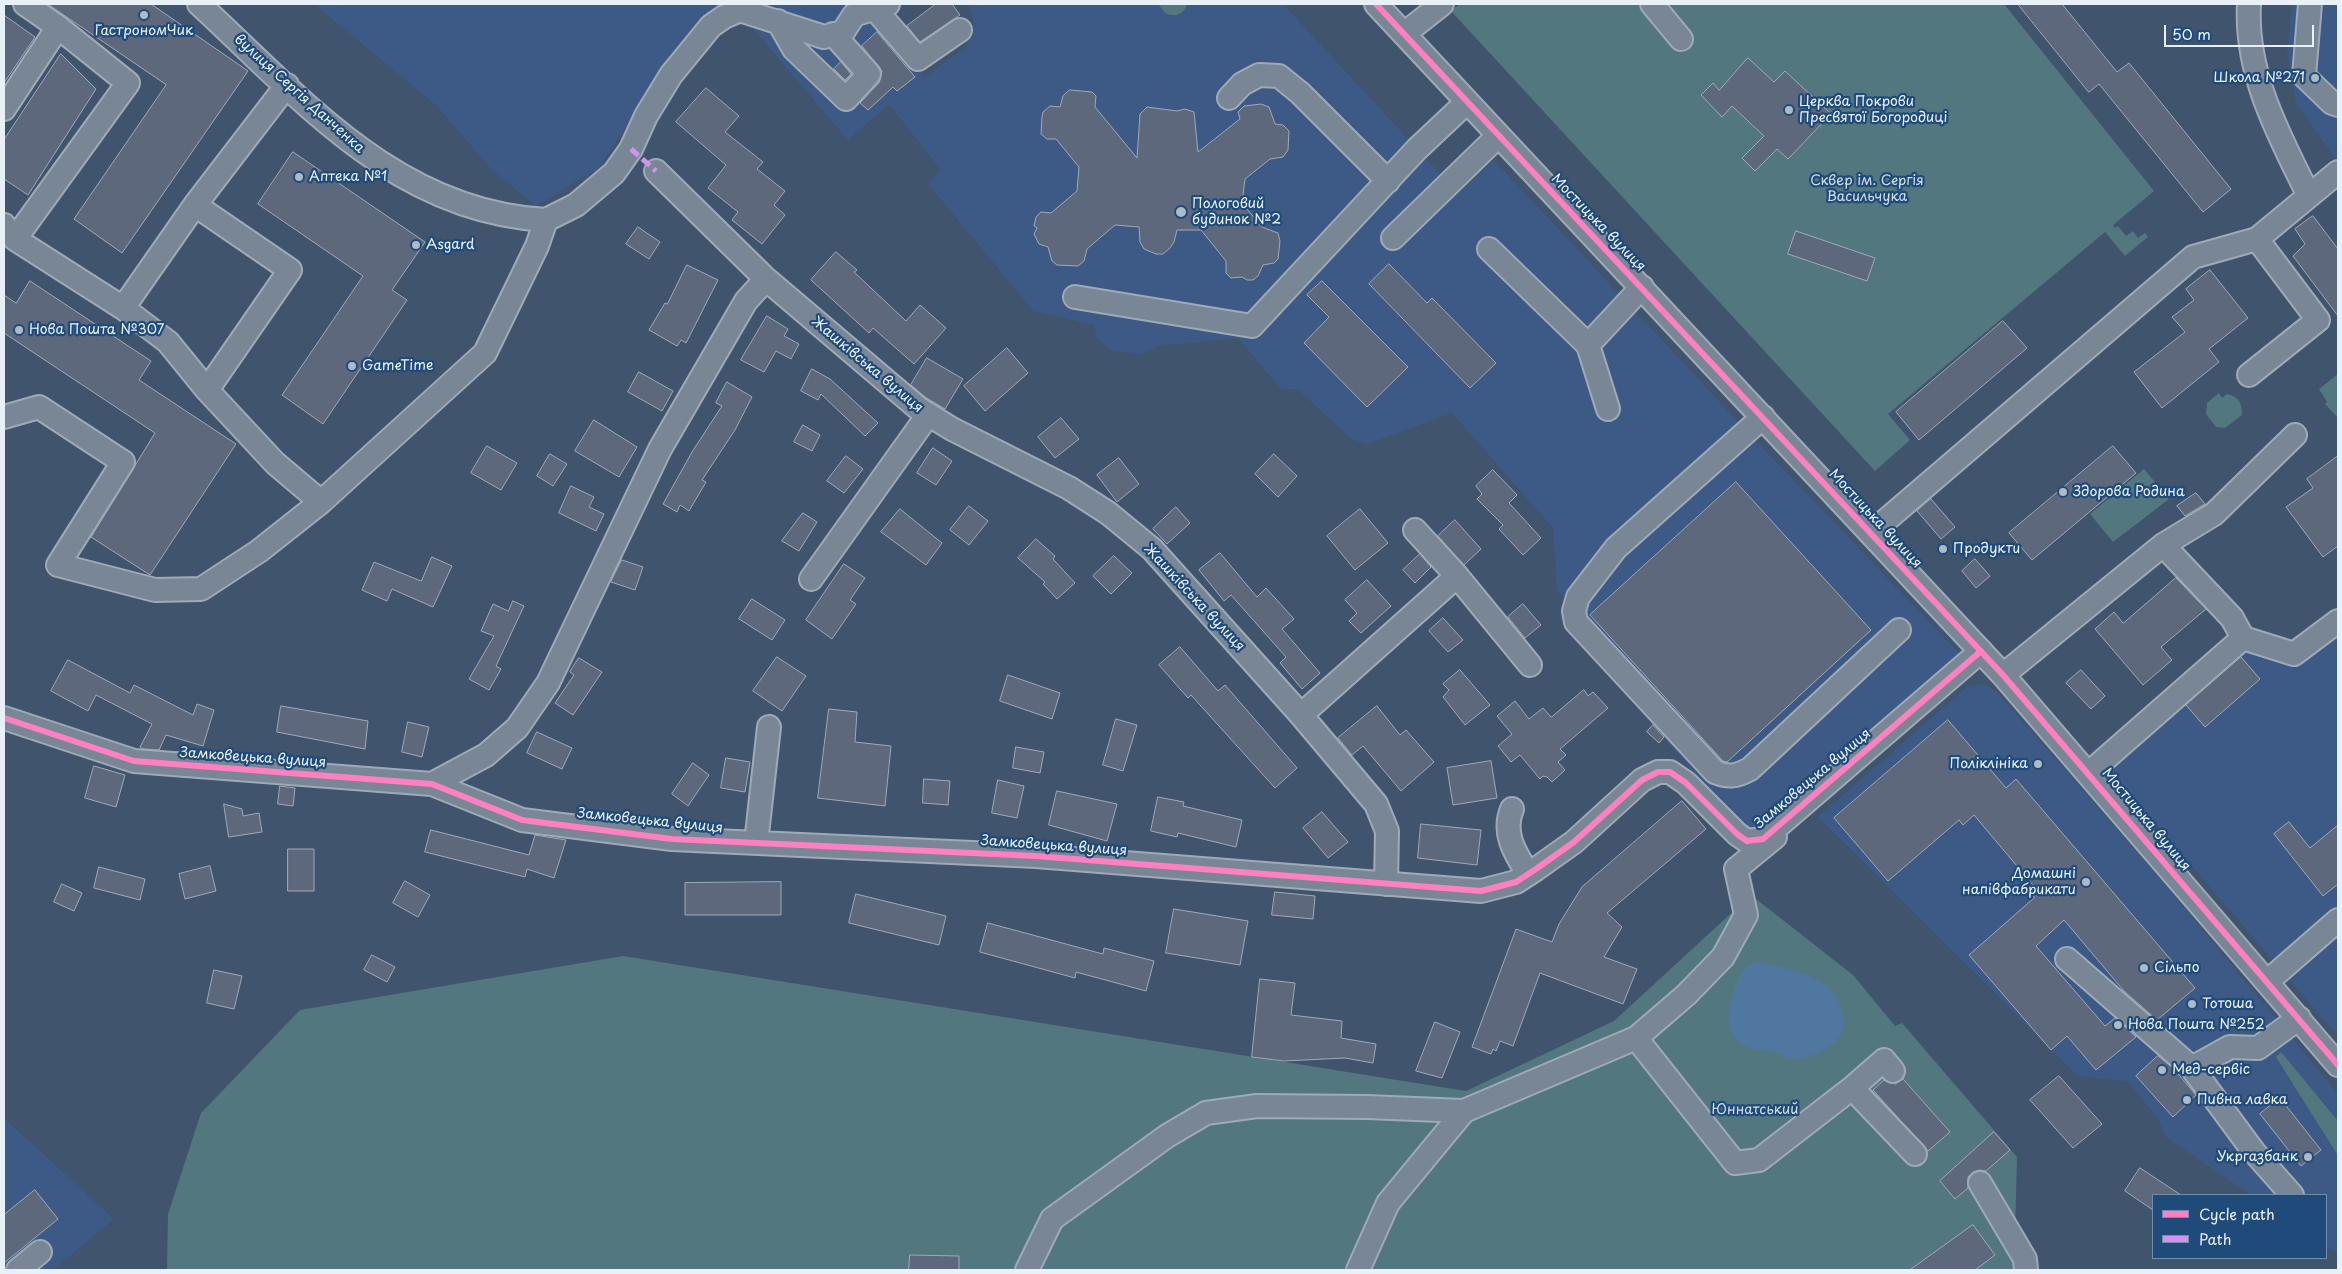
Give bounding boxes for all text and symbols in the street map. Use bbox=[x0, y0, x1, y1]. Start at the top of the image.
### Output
marker: ГастрономЧик bbox=[138, 9, 150, 21]
scale bar bbox=[2167, 15, 2317, 47]
text: 50 m bbox=[2172, 22, 2211, 45]
place label: ГастрономЧик bbox=[95, 23, 193, 39]
street label: вулиця Сергія Данченка bbox=[230, 31, 368, 157]
place label: Школа №271 bbox=[2214, 70, 2305, 86]
marker: Школа №271 bbox=[2309, 72, 2321, 84]
place label: Церква Покрови Пресвятої Богородиці bbox=[1799, 94, 1948, 126]
marker: Церква Покрови Пресвятої Богородиці bbox=[1783, 104, 1795, 116]
place label: Аптека №1 bbox=[309, 169, 387, 185]
marker: Аптека №1 bbox=[293, 171, 305, 183]
street label: Мостицька вулиця bbox=[1547, 171, 1649, 275]
park label: Сквер ім. Сергія Васильчука bbox=[1810, 173, 1924, 206]
place label: Пологовий будинок №2 bbox=[1192, 196, 1281, 228]
marker: Пологовий будинок №2 bbox=[1174, 205, 1188, 219]
place label: Asgard bbox=[426, 237, 475, 253]
marker: Asgard bbox=[410, 239, 422, 251]
street label: Жашківська вулиця bbox=[808, 313, 926, 417]
place label: Нова Пошта №307 bbox=[29, 322, 164, 338]
marker: Нова Пошта №307 bbox=[13, 324, 25, 336]
place label: GameTime bbox=[362, 358, 433, 374]
marker: GameTime bbox=[346, 360, 358, 372]
street label: Мостицька вулиця bbox=[1825, 466, 1925, 572]
place label: Здорова Родина bbox=[2073, 484, 2185, 500]
marker: Здорова Родина bbox=[2057, 486, 2069, 498]
street label: Жашківська вулиця bbox=[1140, 541, 1248, 655]
place label: Продукти bbox=[1953, 541, 2020, 557]
marker: Продукти bbox=[1937, 543, 1949, 555]
street label: Замковецька вулиця bbox=[1751, 725, 1875, 833]
street label: Замковецька вулиця bbox=[179, 745, 327, 771]
place label: Поліклініка bbox=[1949, 756, 2028, 772]
marker: Поліклініка bbox=[2032, 758, 2044, 770]
street label: Мостицька вулиця bbox=[2098, 765, 2194, 875]
street label: Замковецька вулиця bbox=[576, 805, 724, 837]
street label: Замковецька вулиця bbox=[980, 833, 1128, 859]
place label: Домашні напівфабрикати bbox=[1962, 866, 2076, 899]
marker: Домашні напівфабрикати bbox=[2080, 876, 2092, 888]
place label: Сільпо bbox=[2154, 960, 2199, 976]
marker: Сільпо bbox=[2138, 962, 2150, 974]
place label: Тотоша bbox=[2202, 996, 2253, 1012]
marker: Тотоша bbox=[2186, 998, 2198, 1010]
place label: Нова Пошта №252 bbox=[2128, 1017, 2265, 1033]
marker: Нова Пошта №252 bbox=[2112, 1019, 2124, 1031]
place label: Мед-сервіс bbox=[2172, 1062, 2250, 1078]
marker: Мед-сервіс bbox=[2156, 1064, 2168, 1076]
place label: Пивна лавка bbox=[2197, 1092, 2287, 1108]
marker: Пивна лавка bbox=[2181, 1094, 2193, 1106]
park label: Юннатський bbox=[1712, 1102, 1798, 1118]
place label: Укргазбанк bbox=[2216, 1149, 2298, 1165]
marker: Укргазбанк bbox=[2302, 1151, 2314, 1163]
legend bbox=[2152, 1194, 2327, 1259]
text: Cycle path bbox=[2199, 1202, 2275, 1225]
text: Path bbox=[2199, 1227, 2231, 1250]

